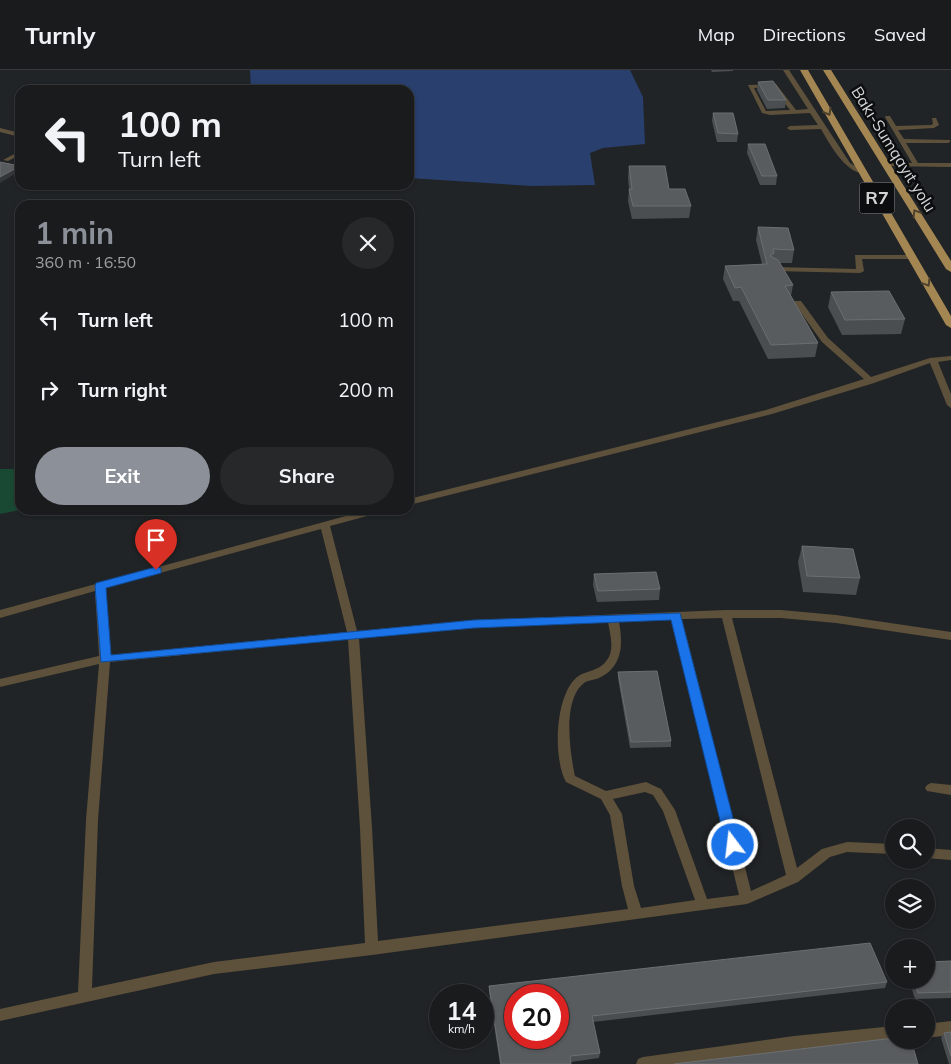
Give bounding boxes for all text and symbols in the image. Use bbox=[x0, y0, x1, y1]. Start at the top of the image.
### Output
text: Turnly bbox=[25, 20, 96, 50]
text: Map bbox=[698, 23, 735, 46]
text: Directions bbox=[763, 23, 846, 46]
text: Saved bbox=[874, 23, 926, 46]
street label: Bakı-Sumqayıt yolu bbox=[847, 83, 941, 215]
text: 100 m bbox=[118, 102, 222, 146]
icon: left bbox=[35, 105, 100, 170]
one-way arrow bbox=[821, 107, 831, 116]
text: Turn left bbox=[118, 145, 201, 173]
road number: R7 bbox=[860, 182, 894, 214]
one-way arrow bbox=[913, 210, 922, 219]
text: 1 min bbox=[35, 214, 114, 252]
button: close bbox=[342, 217, 394, 269]
text: 360 m · 16:50 bbox=[35, 252, 136, 272]
one-way arrow bbox=[920, 278, 930, 287]
icon: left bbox=[35, 306, 63, 334]
text: Turn left bbox=[78, 308, 153, 332]
text: 100 m bbox=[338, 308, 394, 332]
icon: right bbox=[35, 376, 63, 404]
text: Turn right bbox=[78, 378, 167, 402]
text: 200 m bbox=[338, 378, 394, 402]
button: Exit bbox=[35, 447, 210, 505]
button: Share bbox=[220, 447, 394, 505]
pin bbox=[135, 519, 177, 570]
icon: arrive bbox=[142, 526, 170, 554]
position arrow bbox=[706, 818, 758, 870]
map controls bbox=[885, 819, 935, 1049]
button: search bbox=[885, 819, 935, 869]
button: layers bbox=[885, 879, 935, 929]
button: + bbox=[885, 939, 935, 989]
speed limit sign: 20 bbox=[504, 984, 569, 1049]
text: 14 bbox=[446, 995, 477, 1026]
button: − bbox=[885, 999, 935, 1049]
text: km/h bbox=[448, 1021, 475, 1036]

